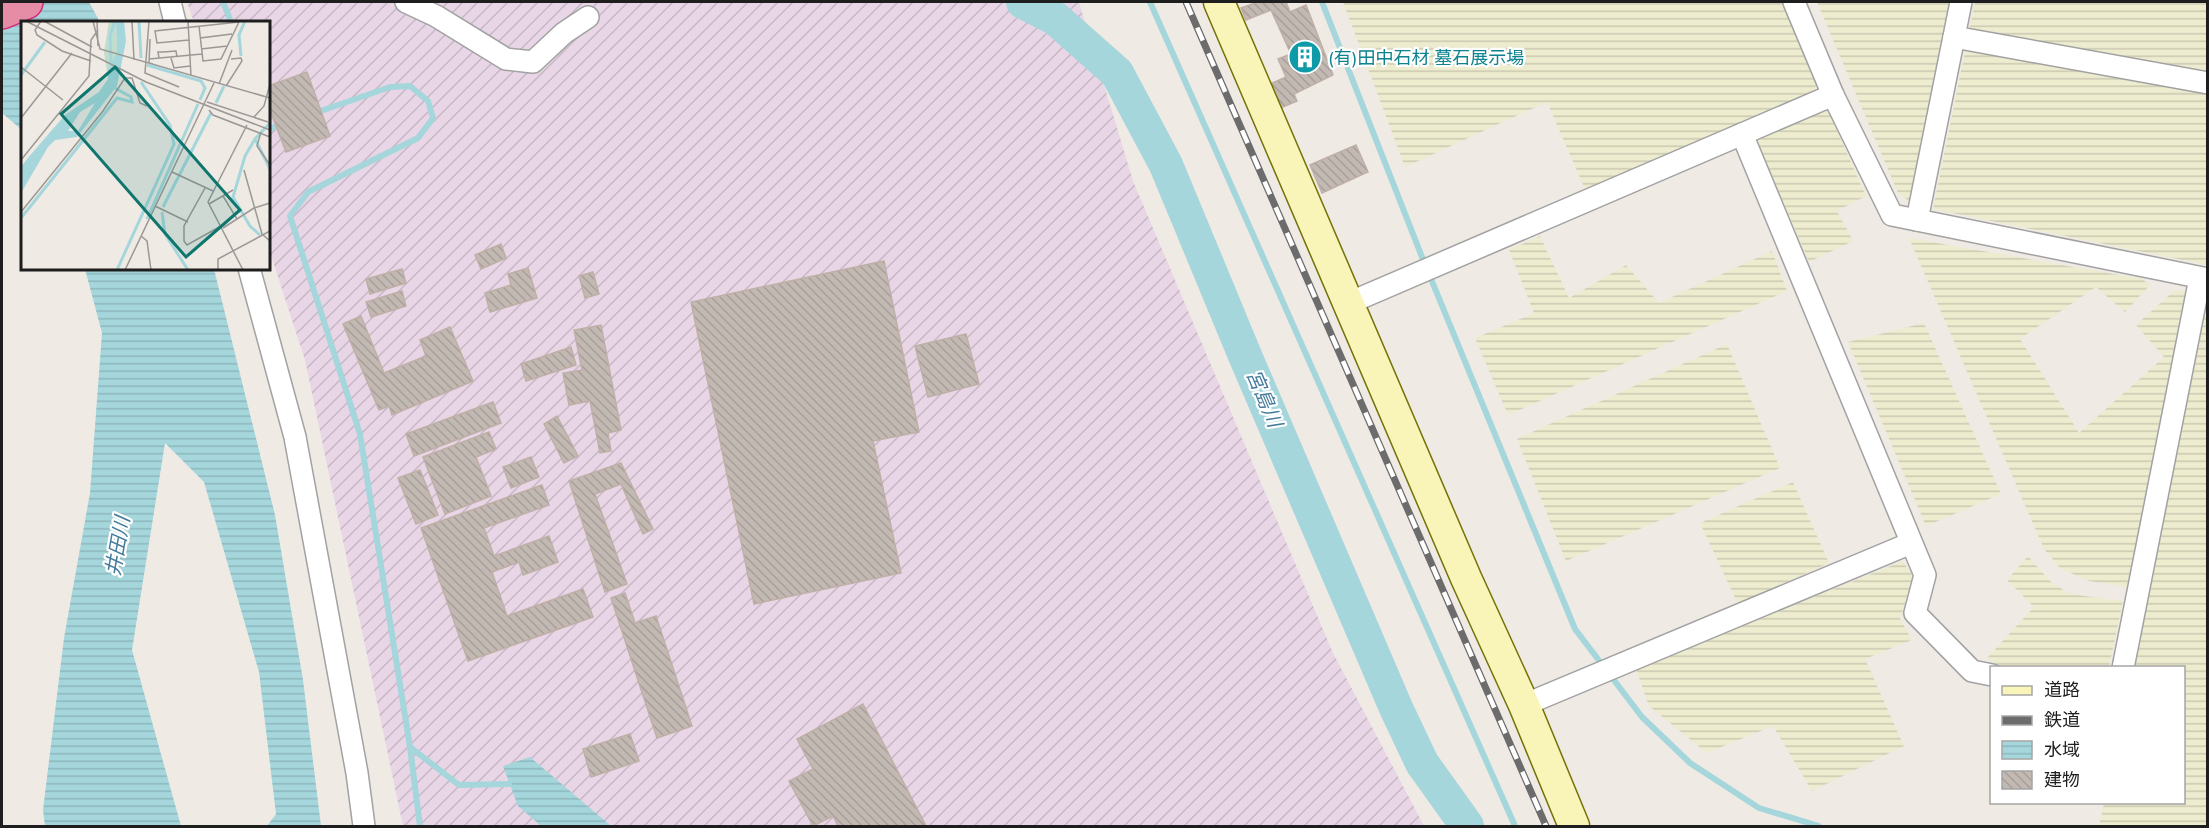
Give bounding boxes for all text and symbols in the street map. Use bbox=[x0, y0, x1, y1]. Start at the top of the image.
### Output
inset map bbox=[21, 21, 270, 270]
building icon: (有)田中石材 墓石展示場 bbox=[1287, 39, 1323, 75]
place label: (有)田中石材 墓石展示場 bbox=[1328, 46, 1524, 69]
water label: 宮島川 bbox=[1242, 366, 1289, 432]
water label: 井田川 bbox=[99, 512, 135, 578]
legend bbox=[1990, 666, 2185, 804]
text: 道路 bbox=[2044, 678, 2080, 701]
text: 鉄道 bbox=[2044, 708, 2080, 731]
text: 水域 bbox=[2044, 738, 2080, 761]
text: 建物 bbox=[2044, 768, 2080, 791]

